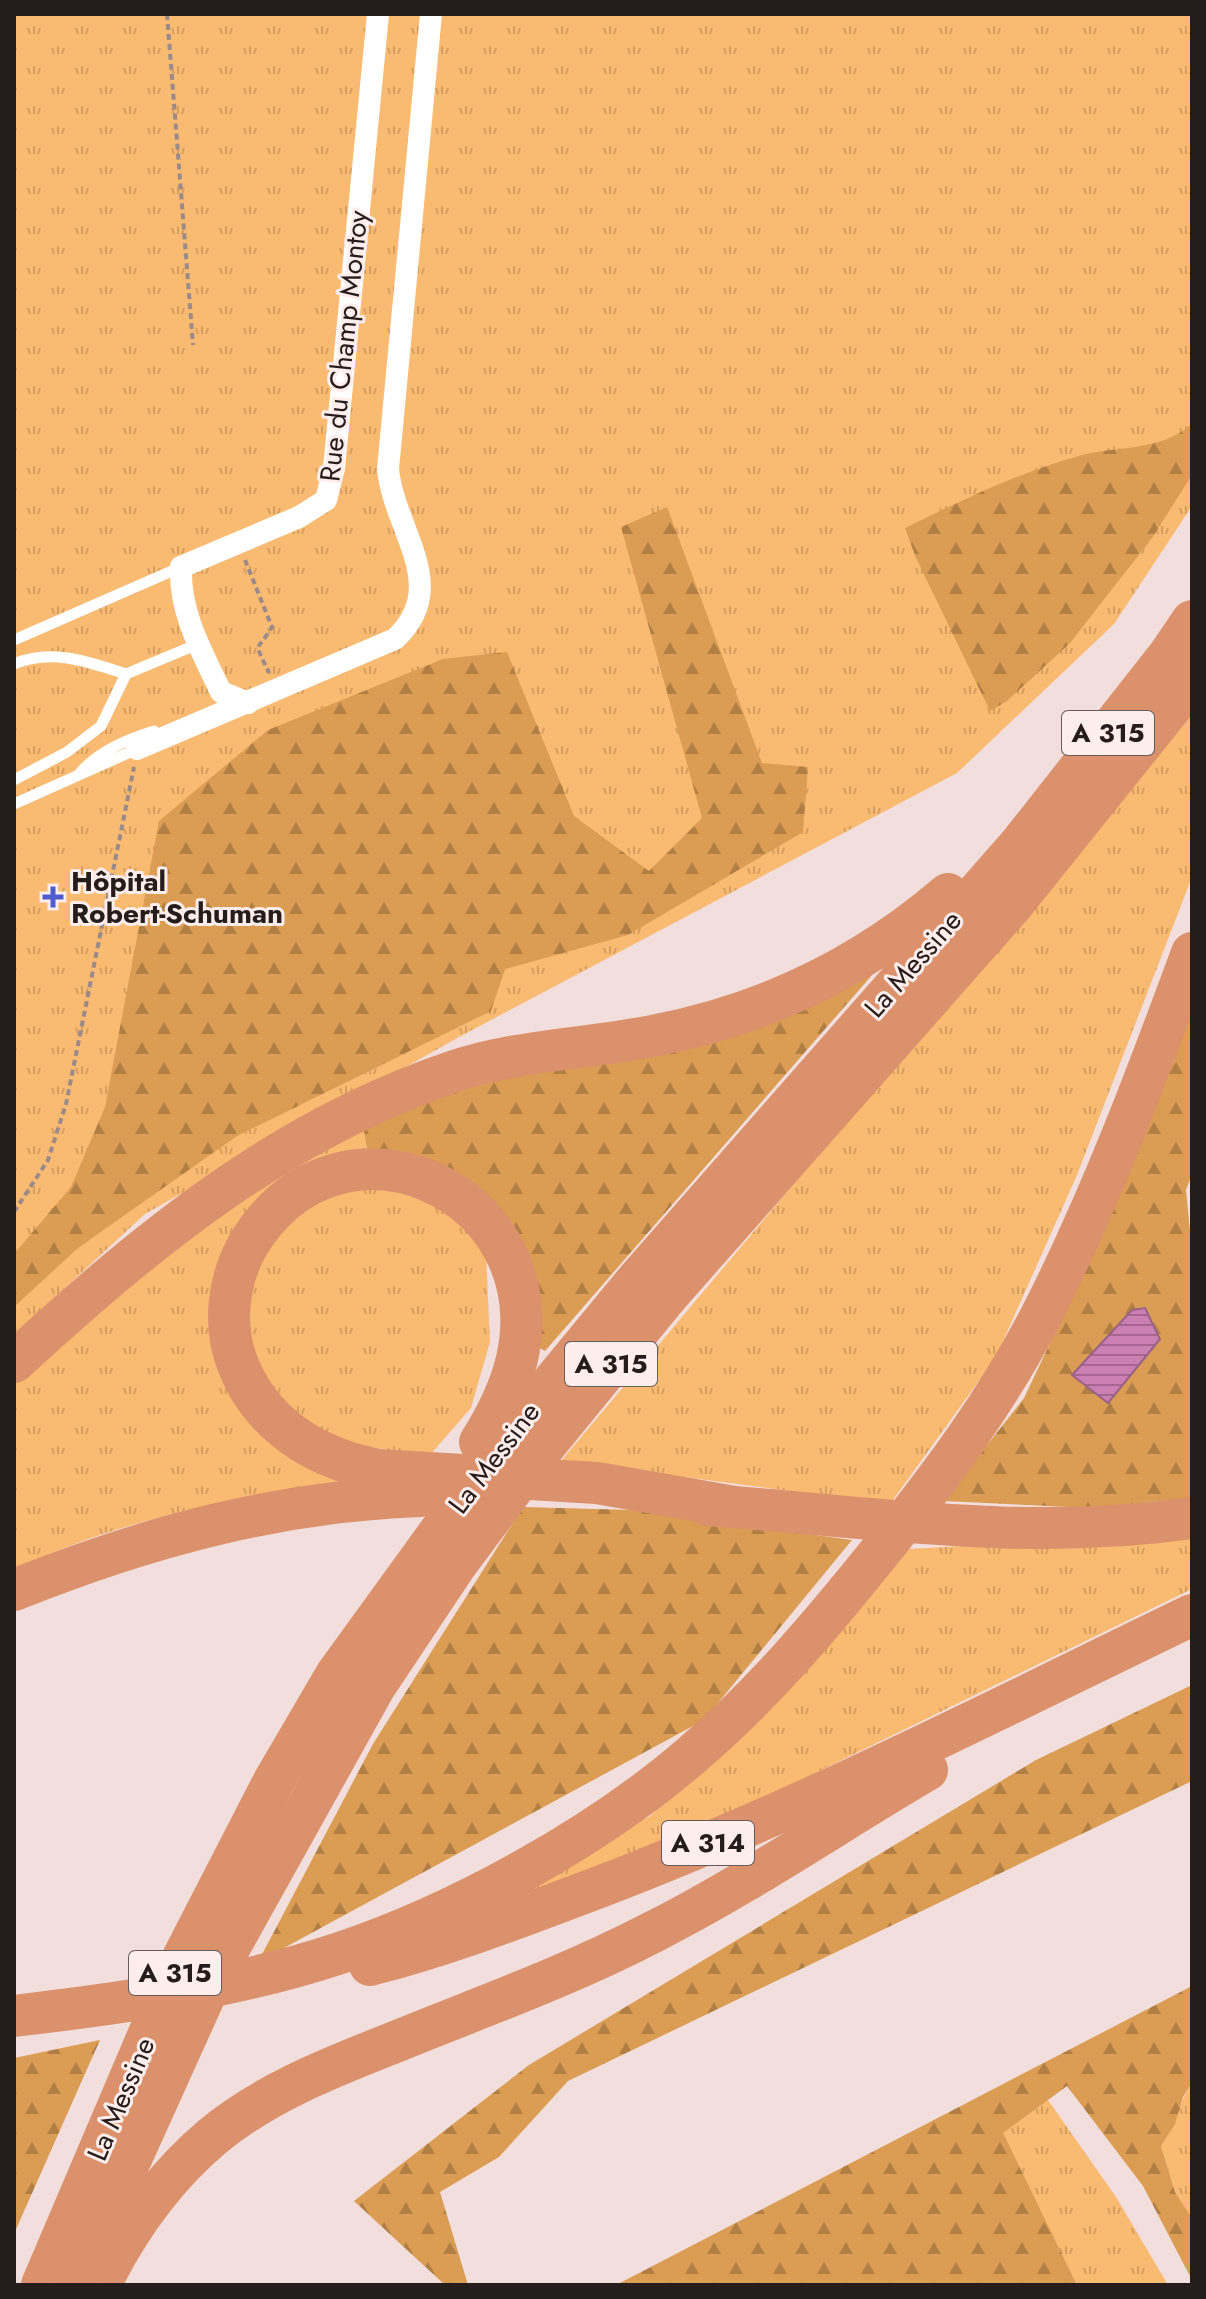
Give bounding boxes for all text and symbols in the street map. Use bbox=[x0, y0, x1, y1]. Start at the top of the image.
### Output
street label: Rue du Champ Montoy bbox=[309, 208, 379, 484]
road number: A 315 bbox=[1062, 711, 1154, 755]
place label: Hôpital Robert-Schuman bbox=[71, 861, 283, 934]
marker: Hôpital Robert-Schuman bbox=[42, 886, 64, 908]
street label: La Messine bbox=[855, 901, 971, 1027]
road number: A 315 bbox=[565, 1342, 657, 1386]
street label: La Messine bbox=[438, 1394, 550, 1522]
road number: A 314 bbox=[662, 1821, 754, 1865]
road number: A 315 bbox=[129, 1951, 221, 1995]
street label: La Messine bbox=[77, 2031, 165, 2167]

